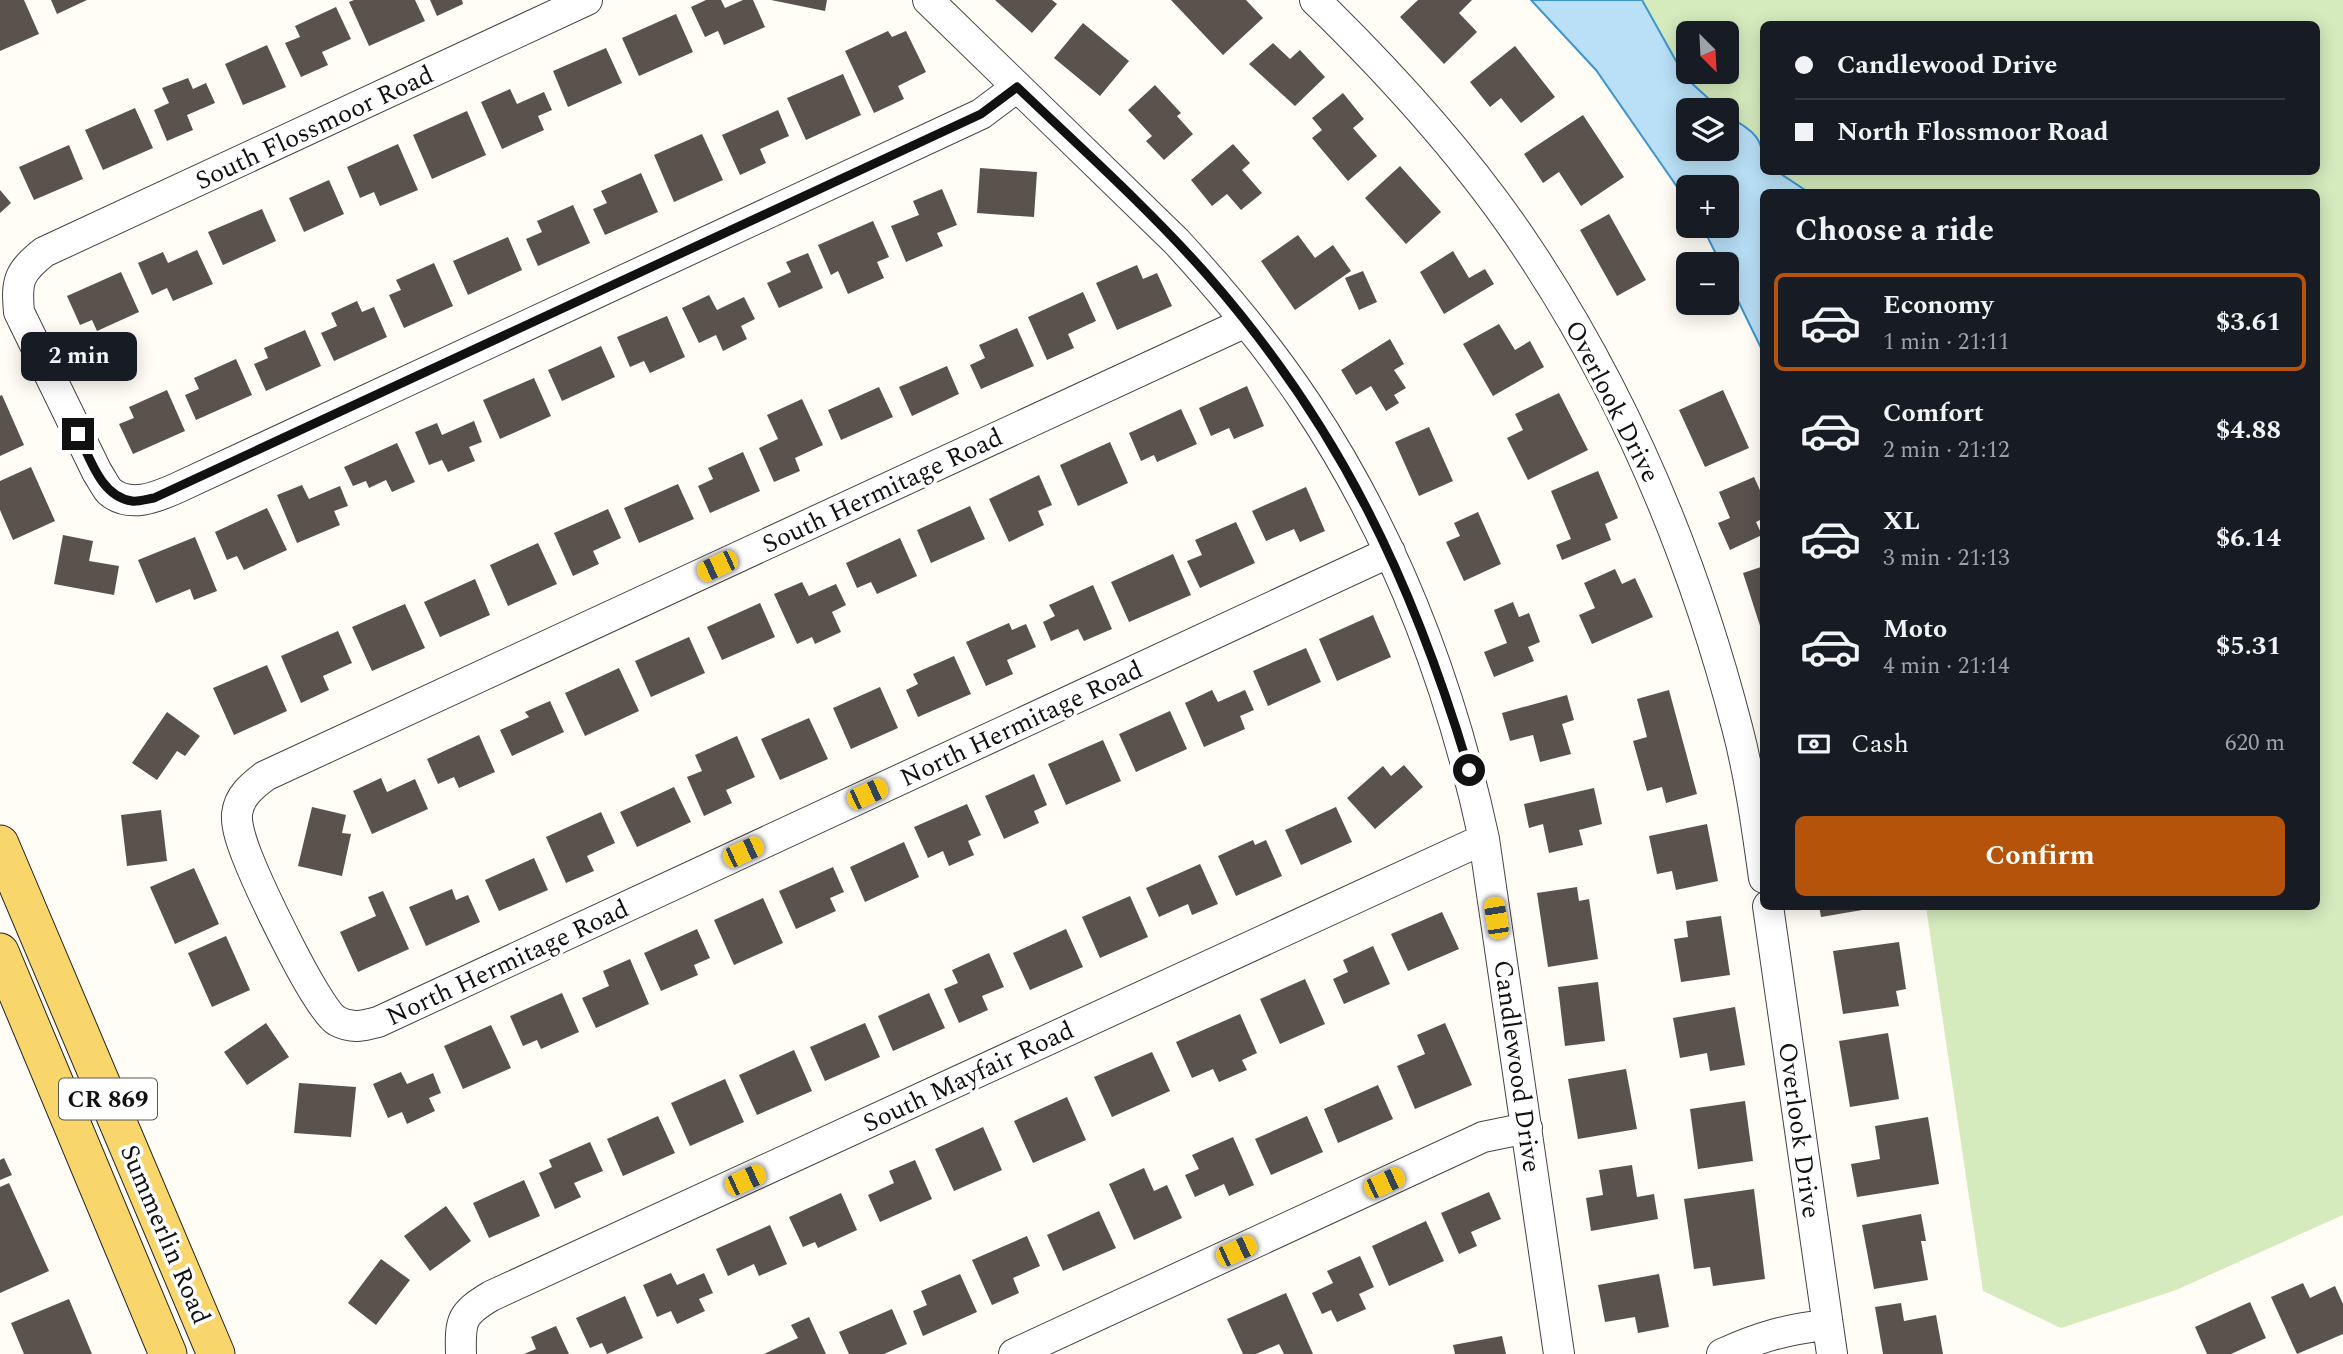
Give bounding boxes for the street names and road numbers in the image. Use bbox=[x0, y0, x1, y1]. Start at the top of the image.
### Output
street label: South Flossmoor Road bbox=[189, 55, 440, 201]
street label: Overlook Drive bbox=[1554, 313, 1670, 490]
street label: South Hermitage Road bbox=[755, 418, 1009, 564]
street label: North Hermitage Road bbox=[893, 650, 1149, 798]
street label: North Hermitage Road bbox=[379, 889, 635, 1037]
street label: Candlewood Drive bbox=[1482, 957, 1552, 1175]
street label: South Mayfair Road bbox=[856, 1010, 1081, 1143]
street label: Overlook Drive bbox=[1767, 1040, 1831, 1221]
road number: CR 869 bbox=[59, 1078, 157, 1120]
street label: Summerlin Road bbox=[109, 1138, 221, 1331]

